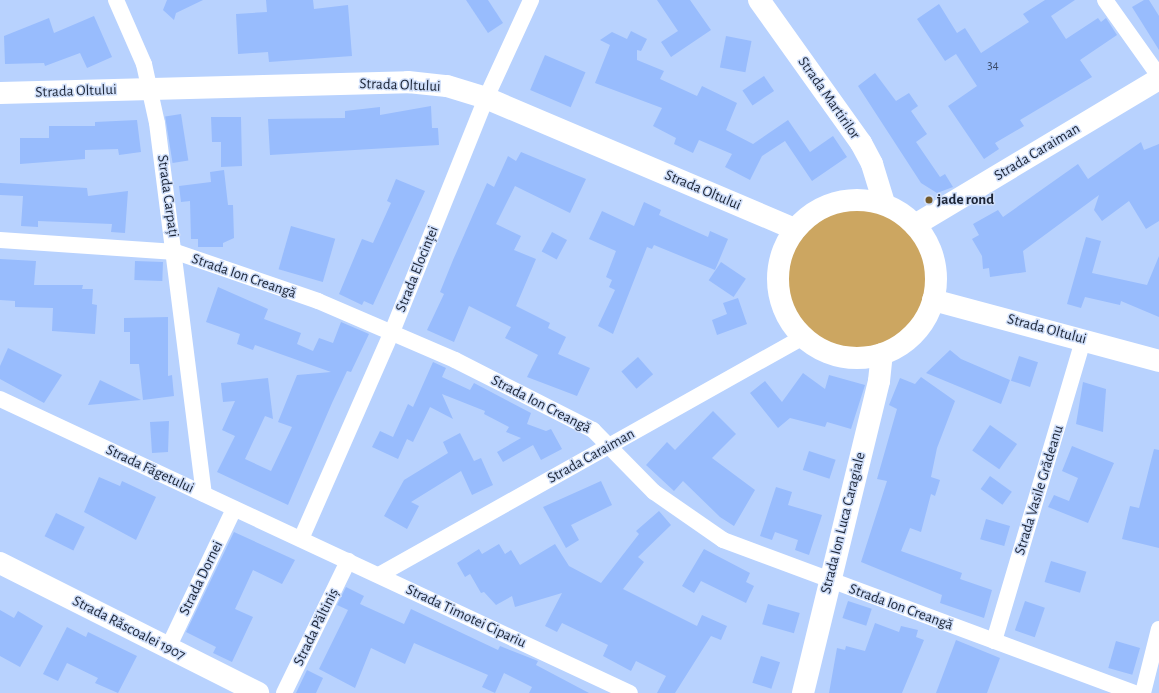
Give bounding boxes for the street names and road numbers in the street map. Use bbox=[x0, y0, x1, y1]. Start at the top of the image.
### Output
street label: Strada Martirilor bbox=[794, 53, 864, 143]
street label: Strada Oltului bbox=[359, 75, 441, 95]
street label: Strada Oltului bbox=[35, 81, 117, 101]
street label: Strada Caraiman bbox=[991, 119, 1083, 185]
street label: Strada Carpați bbox=[153, 154, 183, 238]
street label: Strada Oltului bbox=[662, 166, 744, 214]
street label: Strada Elocinței bbox=[392, 223, 442, 315]
street label: Strada Ion Creangă bbox=[189, 250, 299, 302]
street label: Strada Oltului bbox=[1005, 310, 1089, 348]
street label: Strada Ion Creangă bbox=[488, 371, 594, 437]
street label: Strada Vasile Grădeanu bbox=[1011, 423, 1067, 557]
street label: Strada Caraiman bbox=[544, 425, 638, 487]
street label: Strada Făgetului bbox=[103, 441, 197, 497]
street label: Strada Ion Luca Caragiale bbox=[817, 450, 869, 596]
street label: Strada Dornei bbox=[175, 538, 227, 618]
street label: Strada Timotei Cipariu bbox=[403, 580, 529, 652]
street label: Strada Ion Creangă bbox=[846, 580, 956, 634]
street label: Strada Păltiniș bbox=[289, 585, 343, 669]
street label: Strada Răscoalei 1907 bbox=[70, 592, 188, 664]

